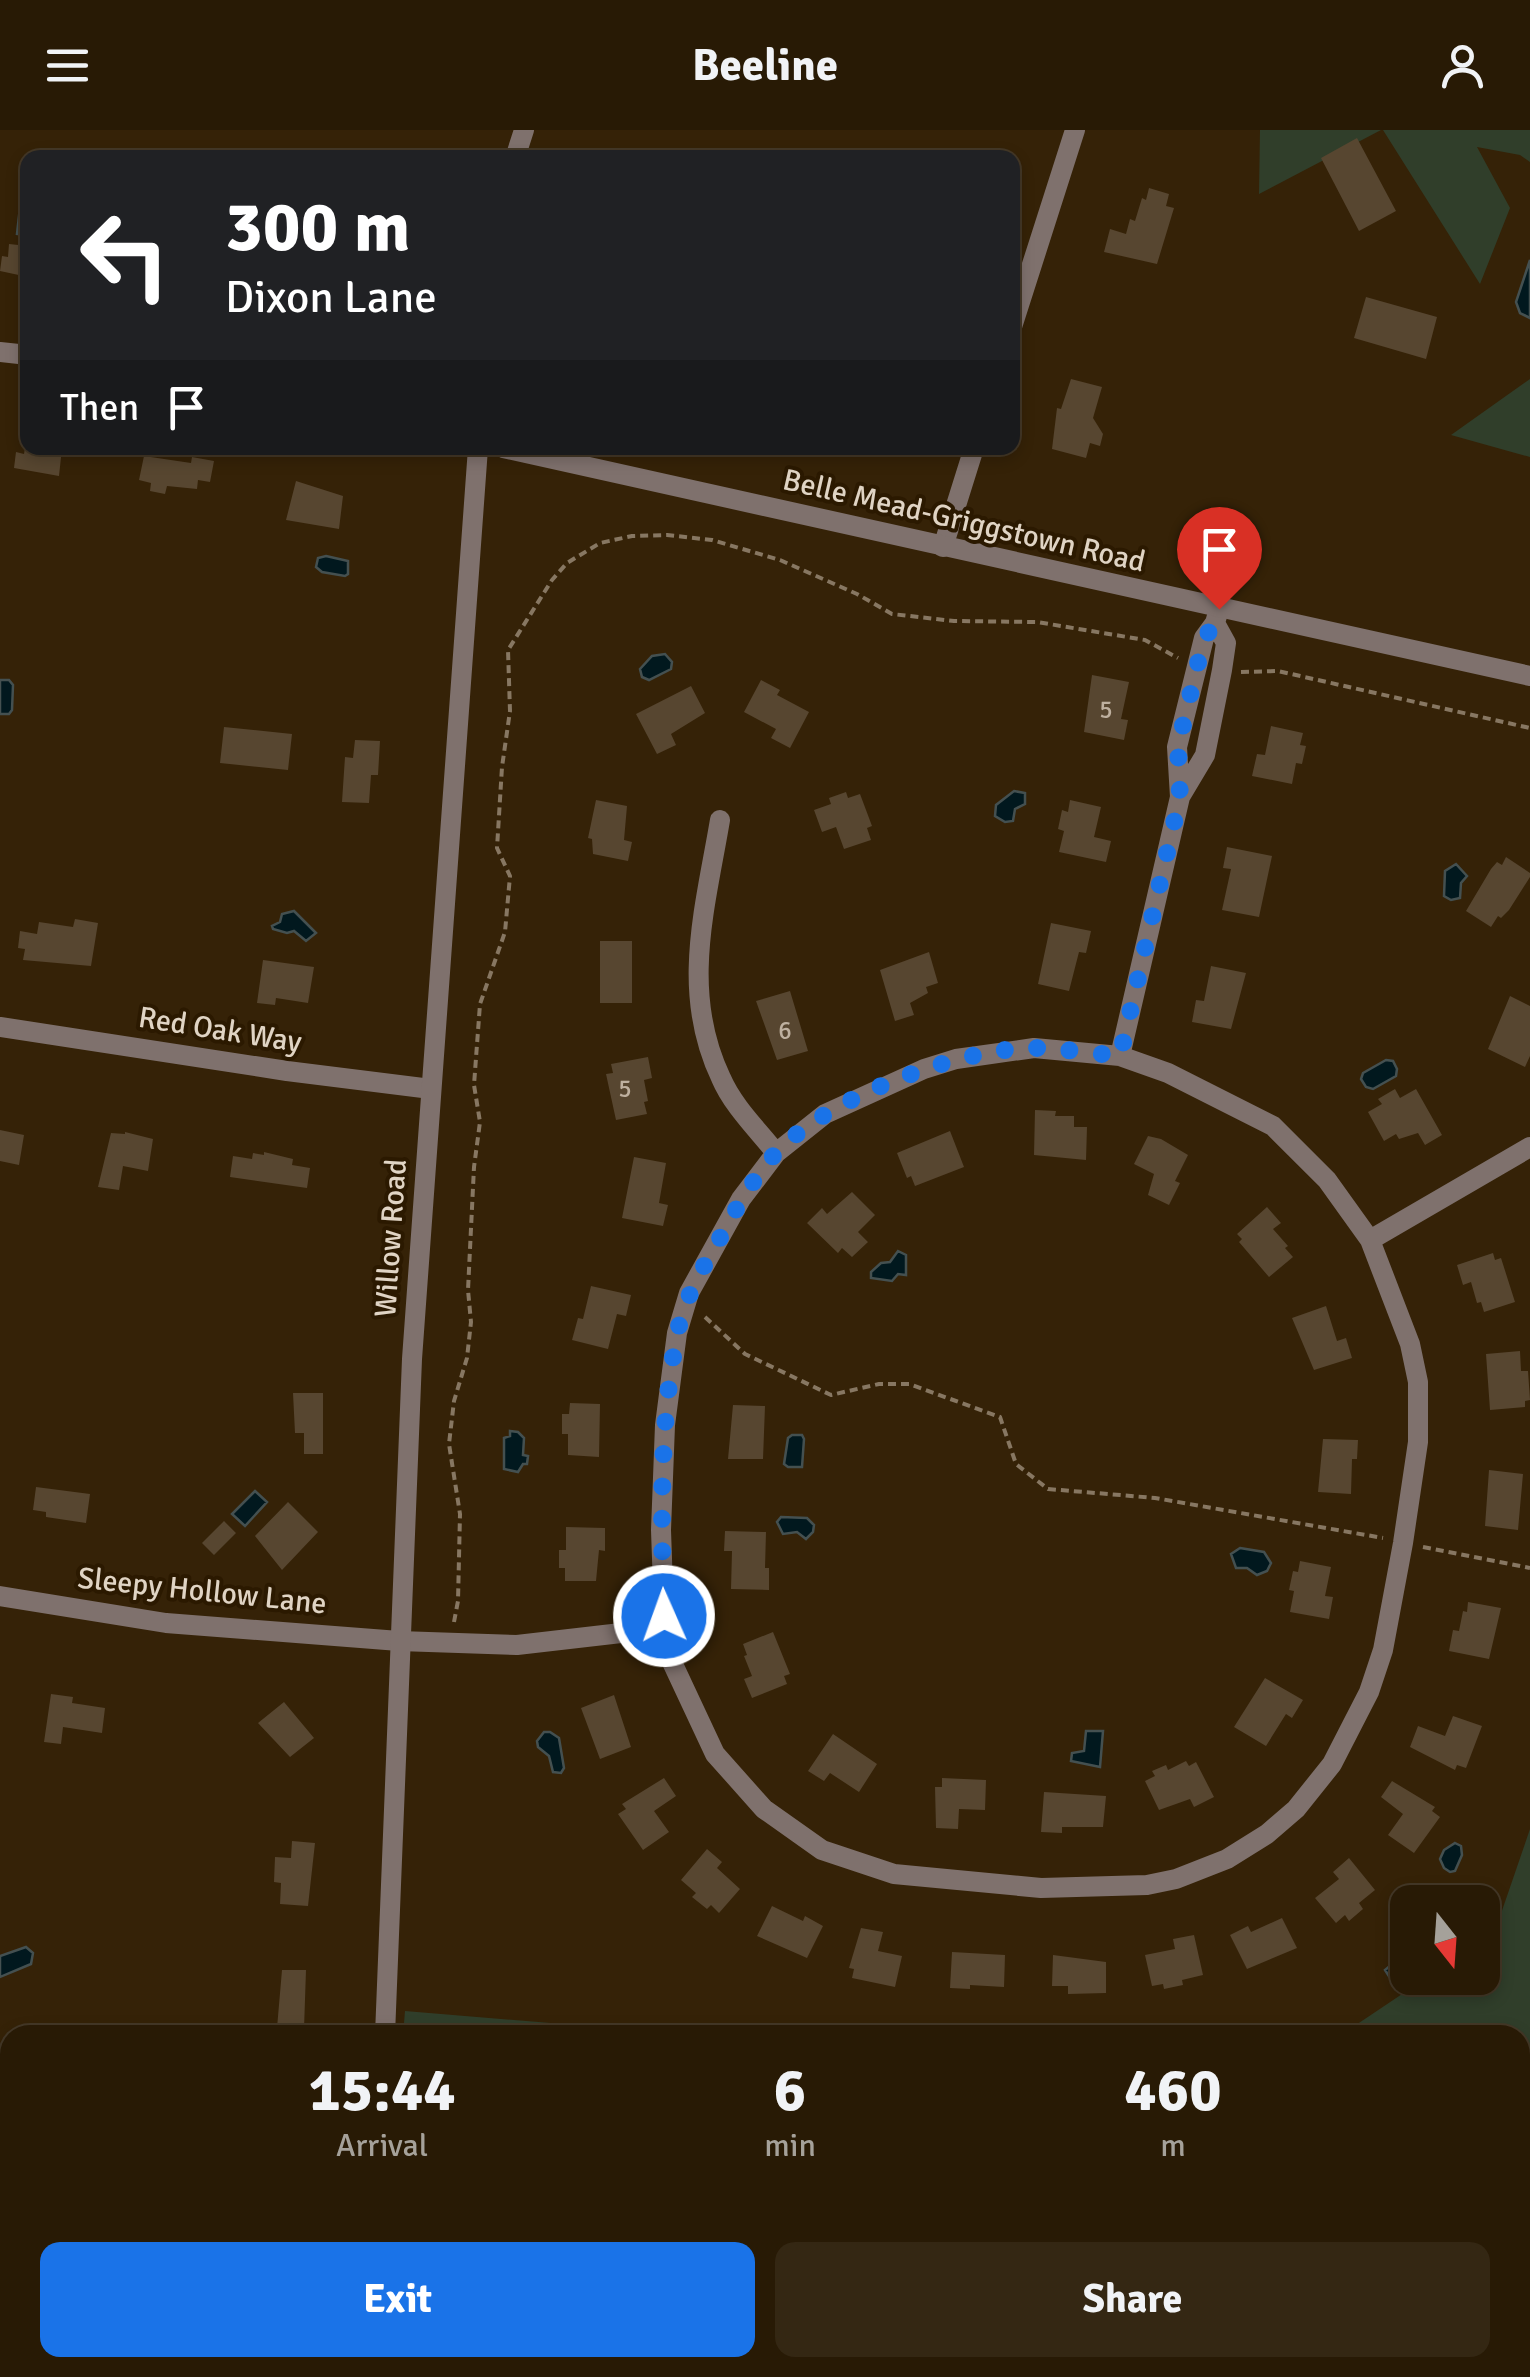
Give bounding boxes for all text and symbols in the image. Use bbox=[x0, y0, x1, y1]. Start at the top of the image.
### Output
icon: menu bbox=[40, 38, 95, 93]
text: Beeline bbox=[692, 38, 838, 93]
icon: person bbox=[1435, 38, 1490, 93]
text: 300 m bbox=[225, 184, 410, 270]
icon: left bbox=[60, 190, 190, 320]
text: Dixon Lane bbox=[225, 270, 437, 325]
icon: arrive bbox=[159, 380, 214, 435]
text: Then bbox=[60, 384, 139, 431]
street label: Belle Mead-Griggstown Road bbox=[779, 461, 1149, 581]
pin bbox=[1177, 507, 1262, 610]
icon: arrive bbox=[1192, 522, 1247, 577]
house number: 5 bbox=[1099, 694, 1113, 725]
street label: Red Oak Way bbox=[136, 999, 304, 1061]
house number: 6 bbox=[778, 1015, 792, 1046]
house number: 5 bbox=[618, 1073, 632, 1104]
street label: Willow Road bbox=[367, 1158, 415, 1318]
street label: Sleepy Hollow Lane bbox=[76, 1560, 328, 1622]
position arrow bbox=[612, 1564, 716, 1668]
north arrow bbox=[1390, 1885, 1500, 1995]
map controls bbox=[1390, 1885, 1500, 1995]
text: 15:44 bbox=[308, 2054, 456, 2128]
text: 6 bbox=[774, 2054, 806, 2128]
text: 460 bbox=[1124, 2054, 1222, 2128]
text: Arrival bbox=[336, 2126, 428, 2165]
text: min bbox=[764, 2126, 816, 2165]
text: m bbox=[1160, 2126, 1186, 2165]
button: Exit bbox=[40, 2242, 755, 2357]
button: Share bbox=[775, 2242, 1490, 2357]

